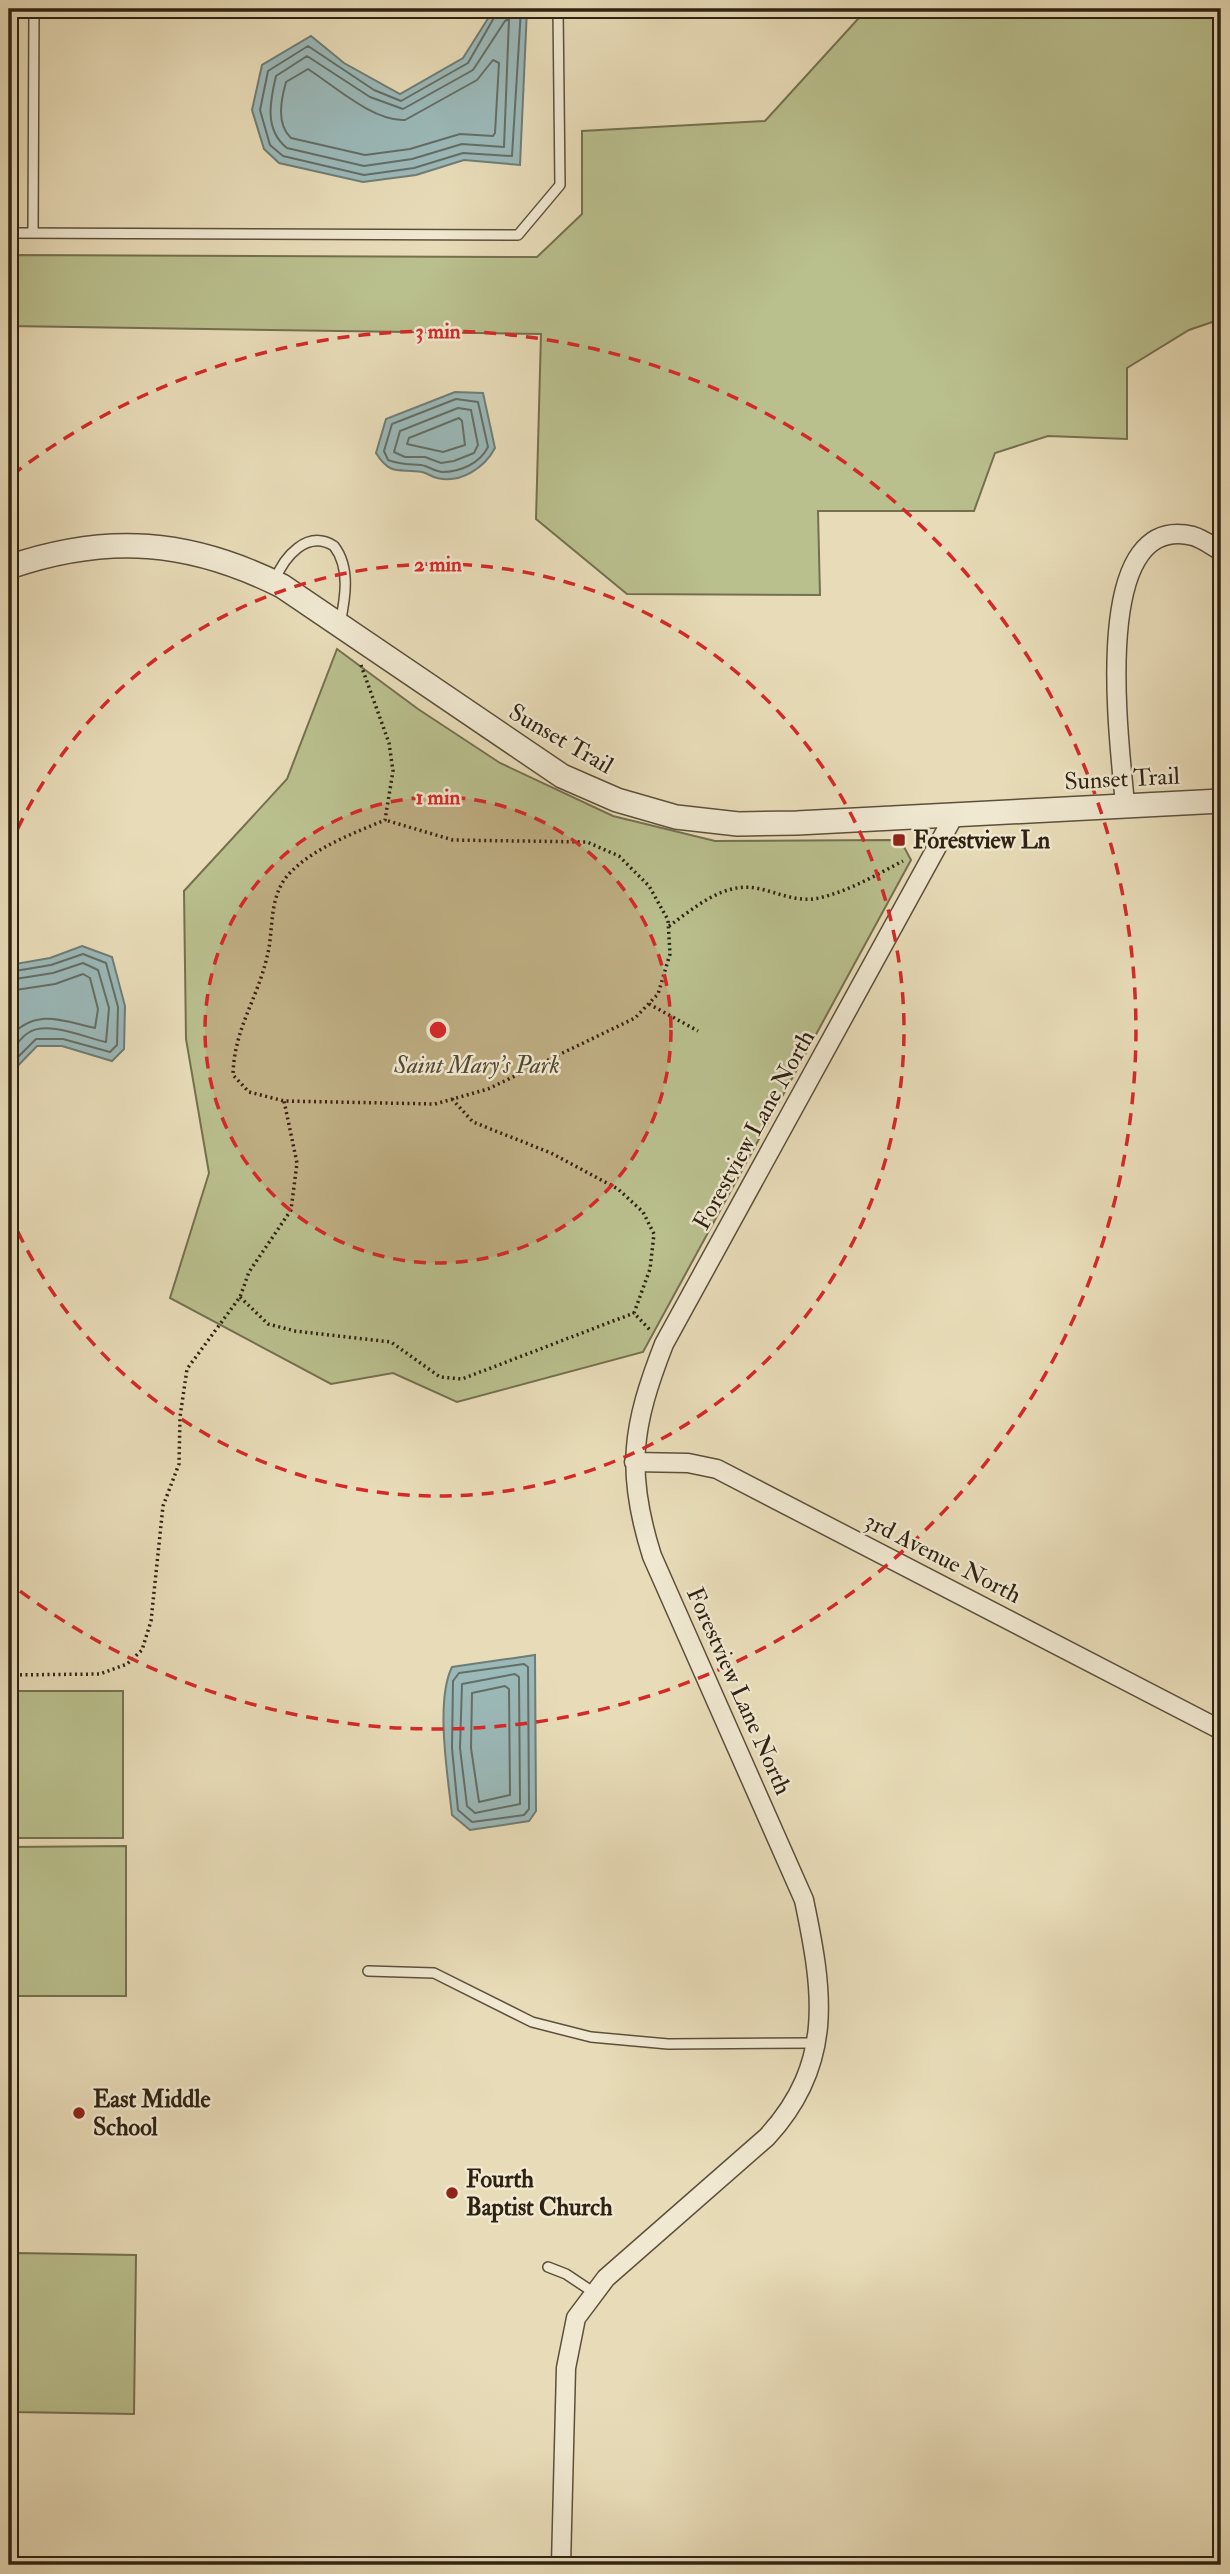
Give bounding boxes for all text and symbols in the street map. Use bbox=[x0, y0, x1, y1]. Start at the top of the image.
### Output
text: 3 min bbox=[415, 318, 461, 345]
text: 2 min bbox=[414, 551, 462, 578]
street label: Sunset Trail bbox=[503, 697, 619, 781]
street label: Sunset Trail bbox=[1063, 760, 1181, 798]
text: 1 min bbox=[416, 784, 460, 811]
place label: Forestview Ln bbox=[913, 825, 1051, 856]
marker: Forestview Ln bbox=[891, 832, 907, 848]
centre of rings bbox=[426, 1018, 450, 1042]
street label: Forestview Lane North bbox=[686, 1024, 822, 1235]
park label: Saint Mary's Park bbox=[393, 1050, 560, 1081]
street label: 3rd Avenue North bbox=[860, 1505, 1027, 1611]
street label: Forestview Lane North bbox=[679, 1582, 799, 1800]
place label: East Middle School bbox=[93, 2084, 210, 2143]
marker: East Middle School bbox=[71, 2105, 87, 2121]
place label: Fourth Baptist Church bbox=[466, 2164, 613, 2223]
marker: Fourth Baptist Church bbox=[444, 2185, 460, 2201]

